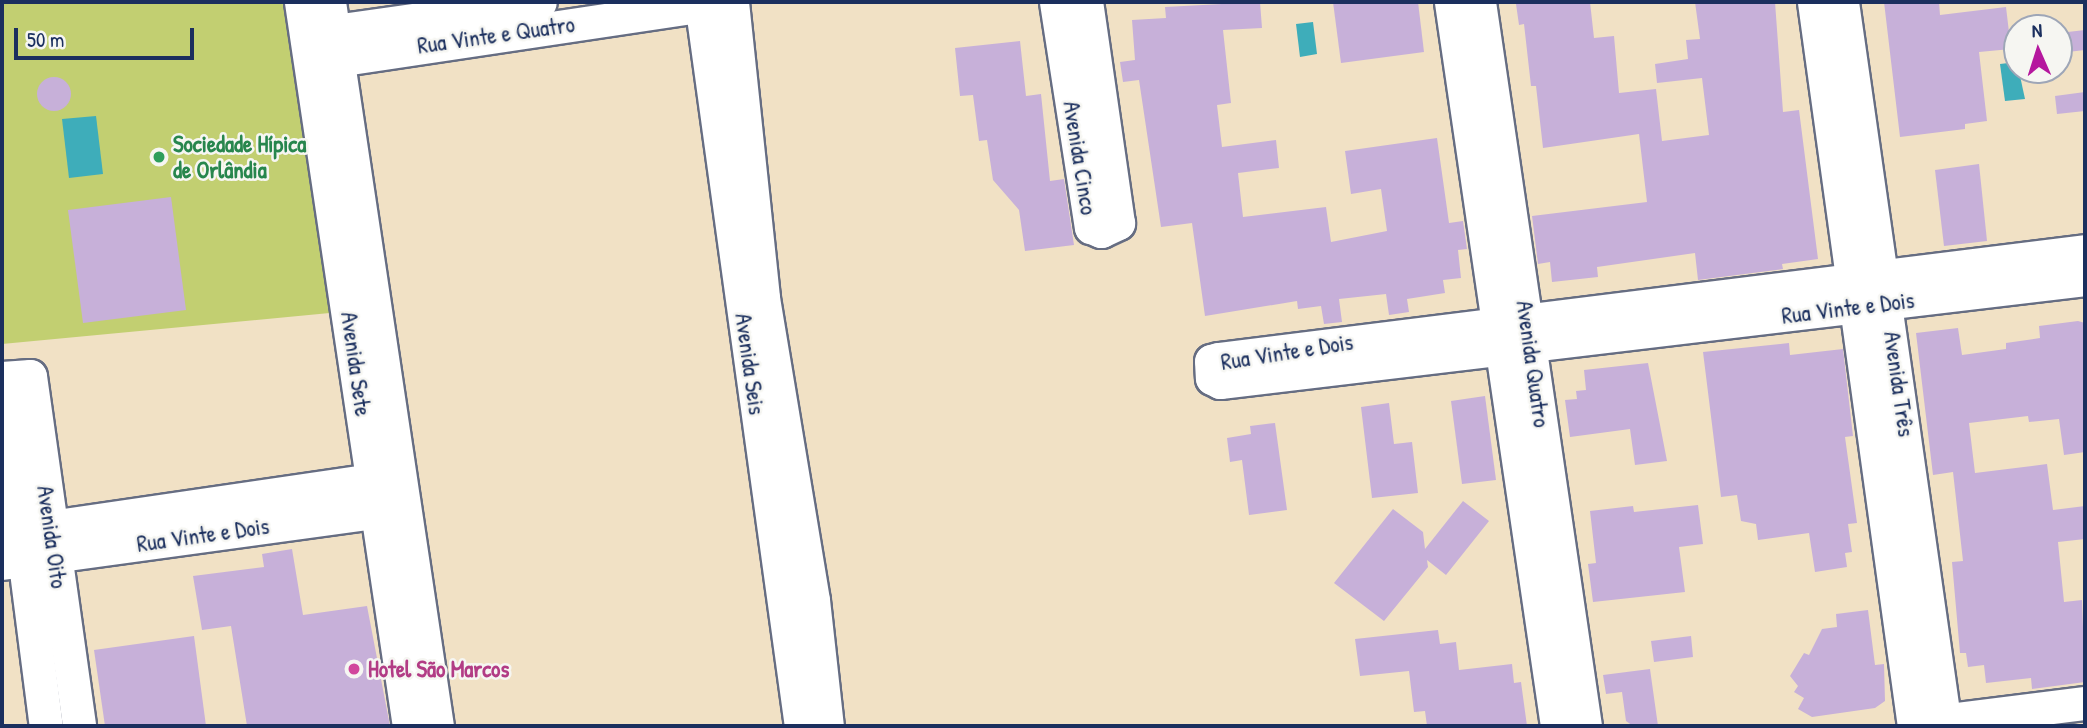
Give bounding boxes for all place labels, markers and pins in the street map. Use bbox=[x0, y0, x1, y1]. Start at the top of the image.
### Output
place label: Sociedade Hípica de Orlândia bbox=[173, 130, 306, 184]
marker: Sociedade Hípica de Orlândia bbox=[151, 149, 167, 165]
place label: Hotel São Marcos bbox=[368, 655, 509, 683]
marker: Hotel São Marcos bbox=[346, 661, 362, 677]

